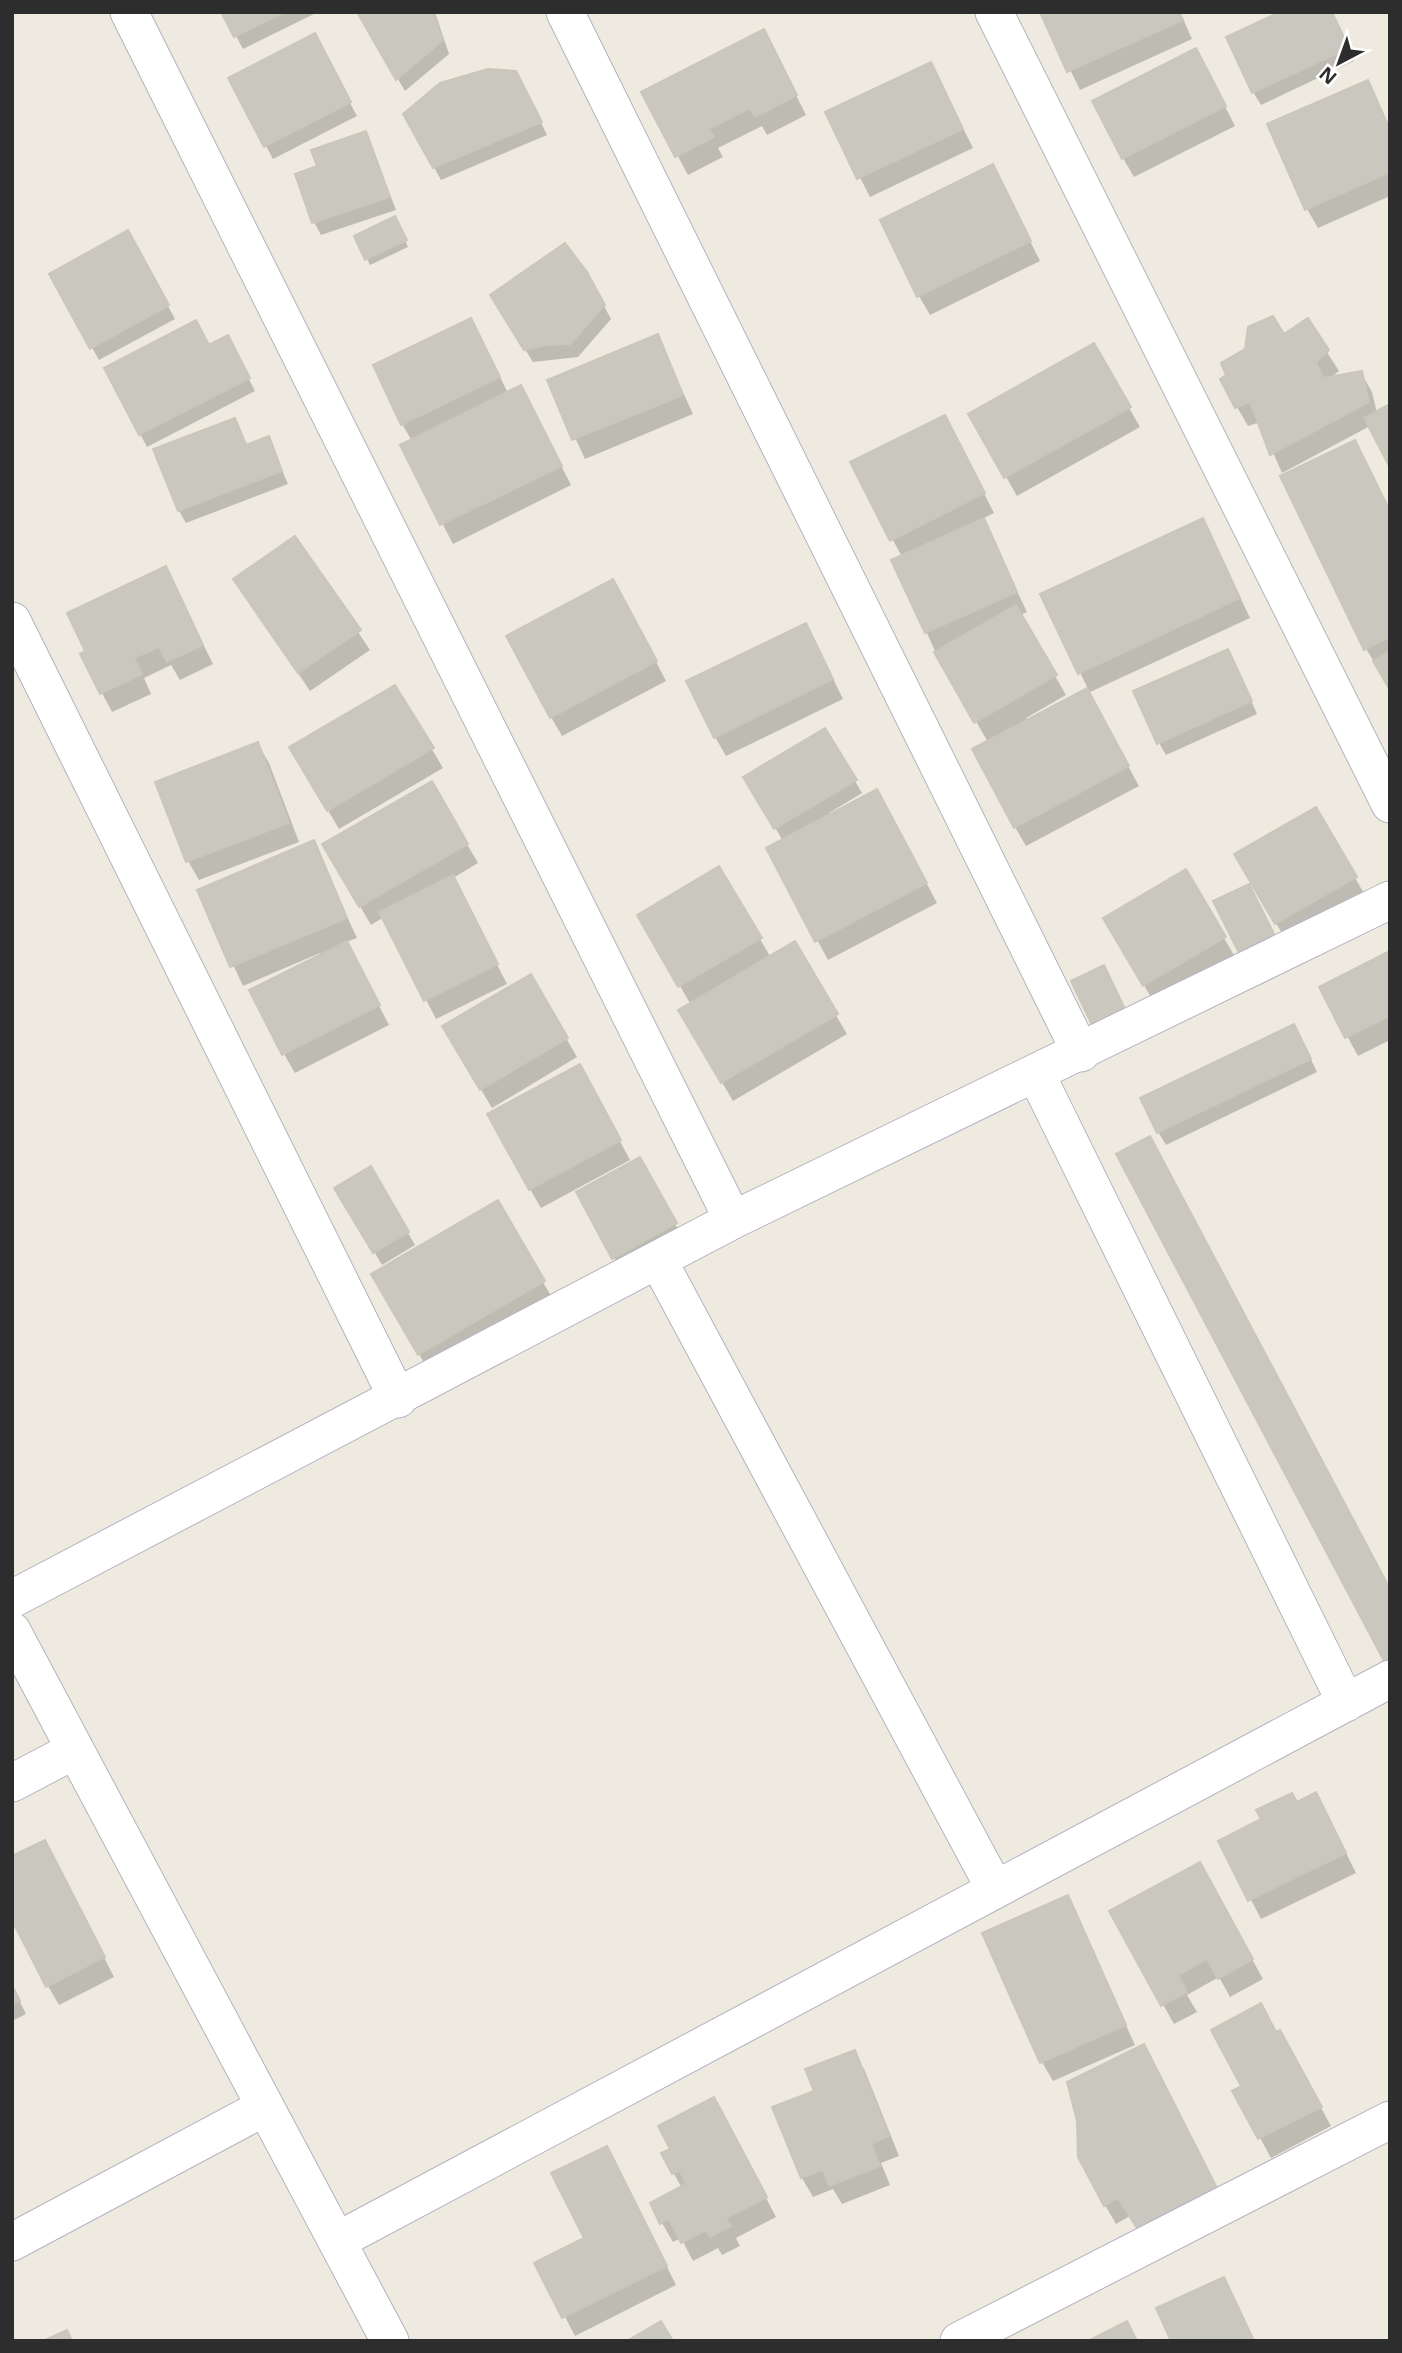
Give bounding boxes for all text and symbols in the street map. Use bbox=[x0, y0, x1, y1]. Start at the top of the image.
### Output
north arrow bbox=[1304, 28, 1374, 98]
text: N bbox=[1313, 61, 1342, 91]

